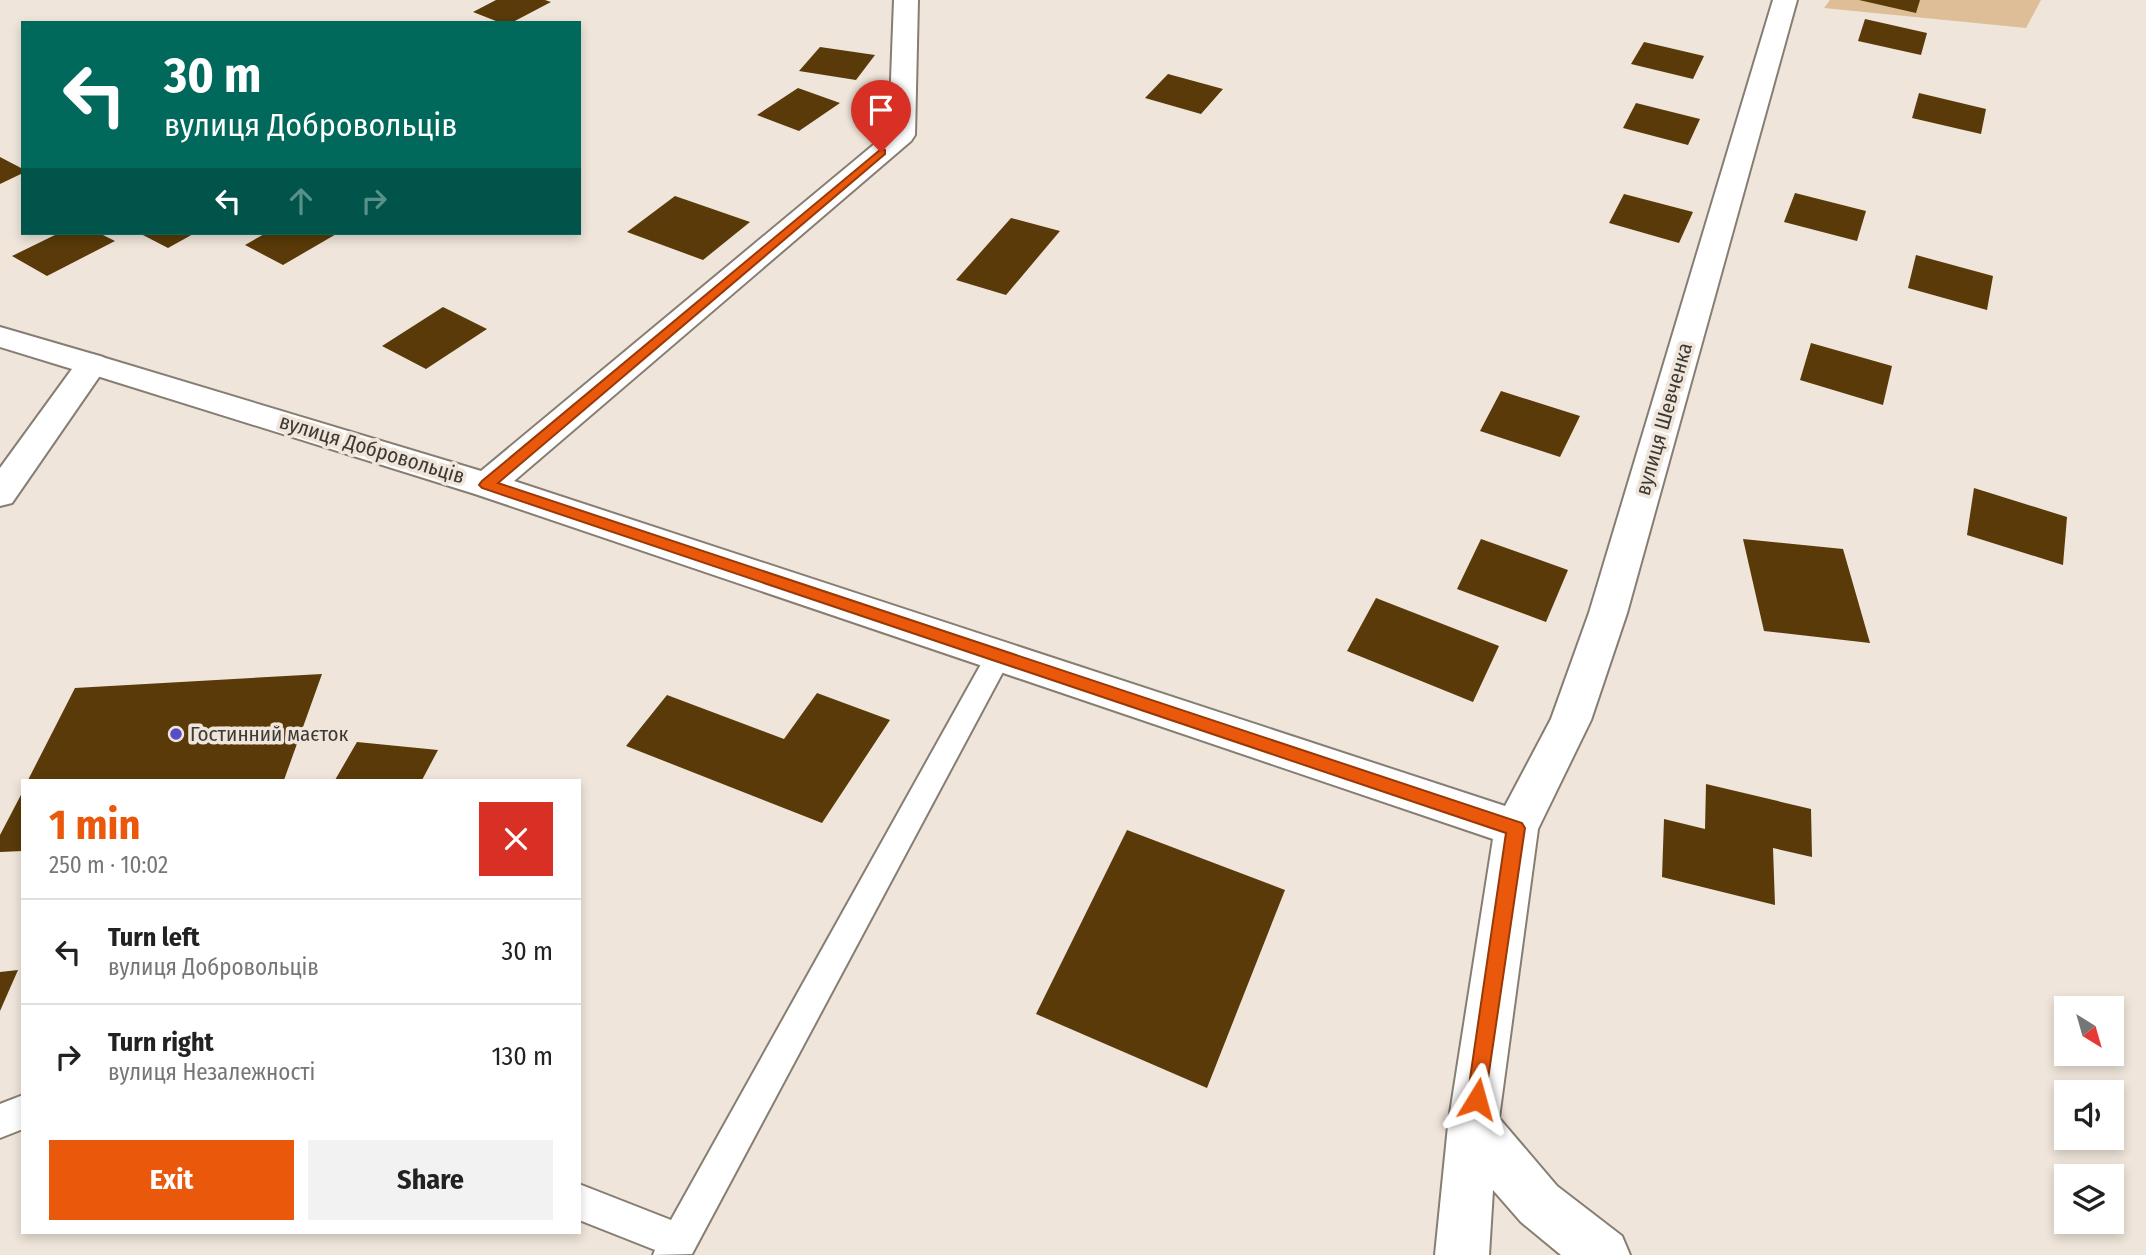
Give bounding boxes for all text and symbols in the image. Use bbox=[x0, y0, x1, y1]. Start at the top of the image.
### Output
text: 30 m bbox=[164, 46, 262, 105]
icon: left bbox=[49, 49, 140, 140]
pin bbox=[851, 80, 911, 152]
icon: arrive bbox=[862, 91, 900, 129]
text: вулиця Добровольців bbox=[164, 106, 457, 144]
icon: left bbox=[209, 182, 247, 220]
icon: ahead bbox=[282, 182, 320, 220]
icon: right bbox=[355, 182, 393, 220]
street label: вулиця Шевченка bbox=[1630, 340, 1698, 498]
street label: вулиця Добровольців bbox=[276, 408, 468, 490]
place label: Гостинний маєток bbox=[190, 721, 349, 747]
marker: Гостинний маєток bbox=[168, 726, 184, 742]
text: 1 min bbox=[49, 800, 140, 850]
button: close bbox=[479, 802, 553, 876]
text: 250 m · 10:02 bbox=[49, 851, 168, 879]
text: Turn left bbox=[108, 922, 200, 953]
icon: left bbox=[49, 933, 87, 971]
text: 30 m bbox=[502, 936, 553, 967]
text: вулиця Добровольців bbox=[108, 953, 319, 981]
north arrow bbox=[2054, 996, 2124, 1066]
map controls bbox=[2054, 996, 2124, 1234]
text: Turn right bbox=[108, 1027, 214, 1058]
icon: right bbox=[49, 1038, 87, 1076]
text: 130 m bbox=[491, 1041, 553, 1072]
text: вулиця Незалежності bbox=[108, 1058, 315, 1086]
position arrow bbox=[1440, 1062, 1514, 1136]
button: sound bbox=[2054, 1080, 2124, 1150]
button: Exit bbox=[49, 1140, 294, 1220]
button: Share bbox=[308, 1140, 553, 1220]
button: layers bbox=[2054, 1164, 2124, 1234]

